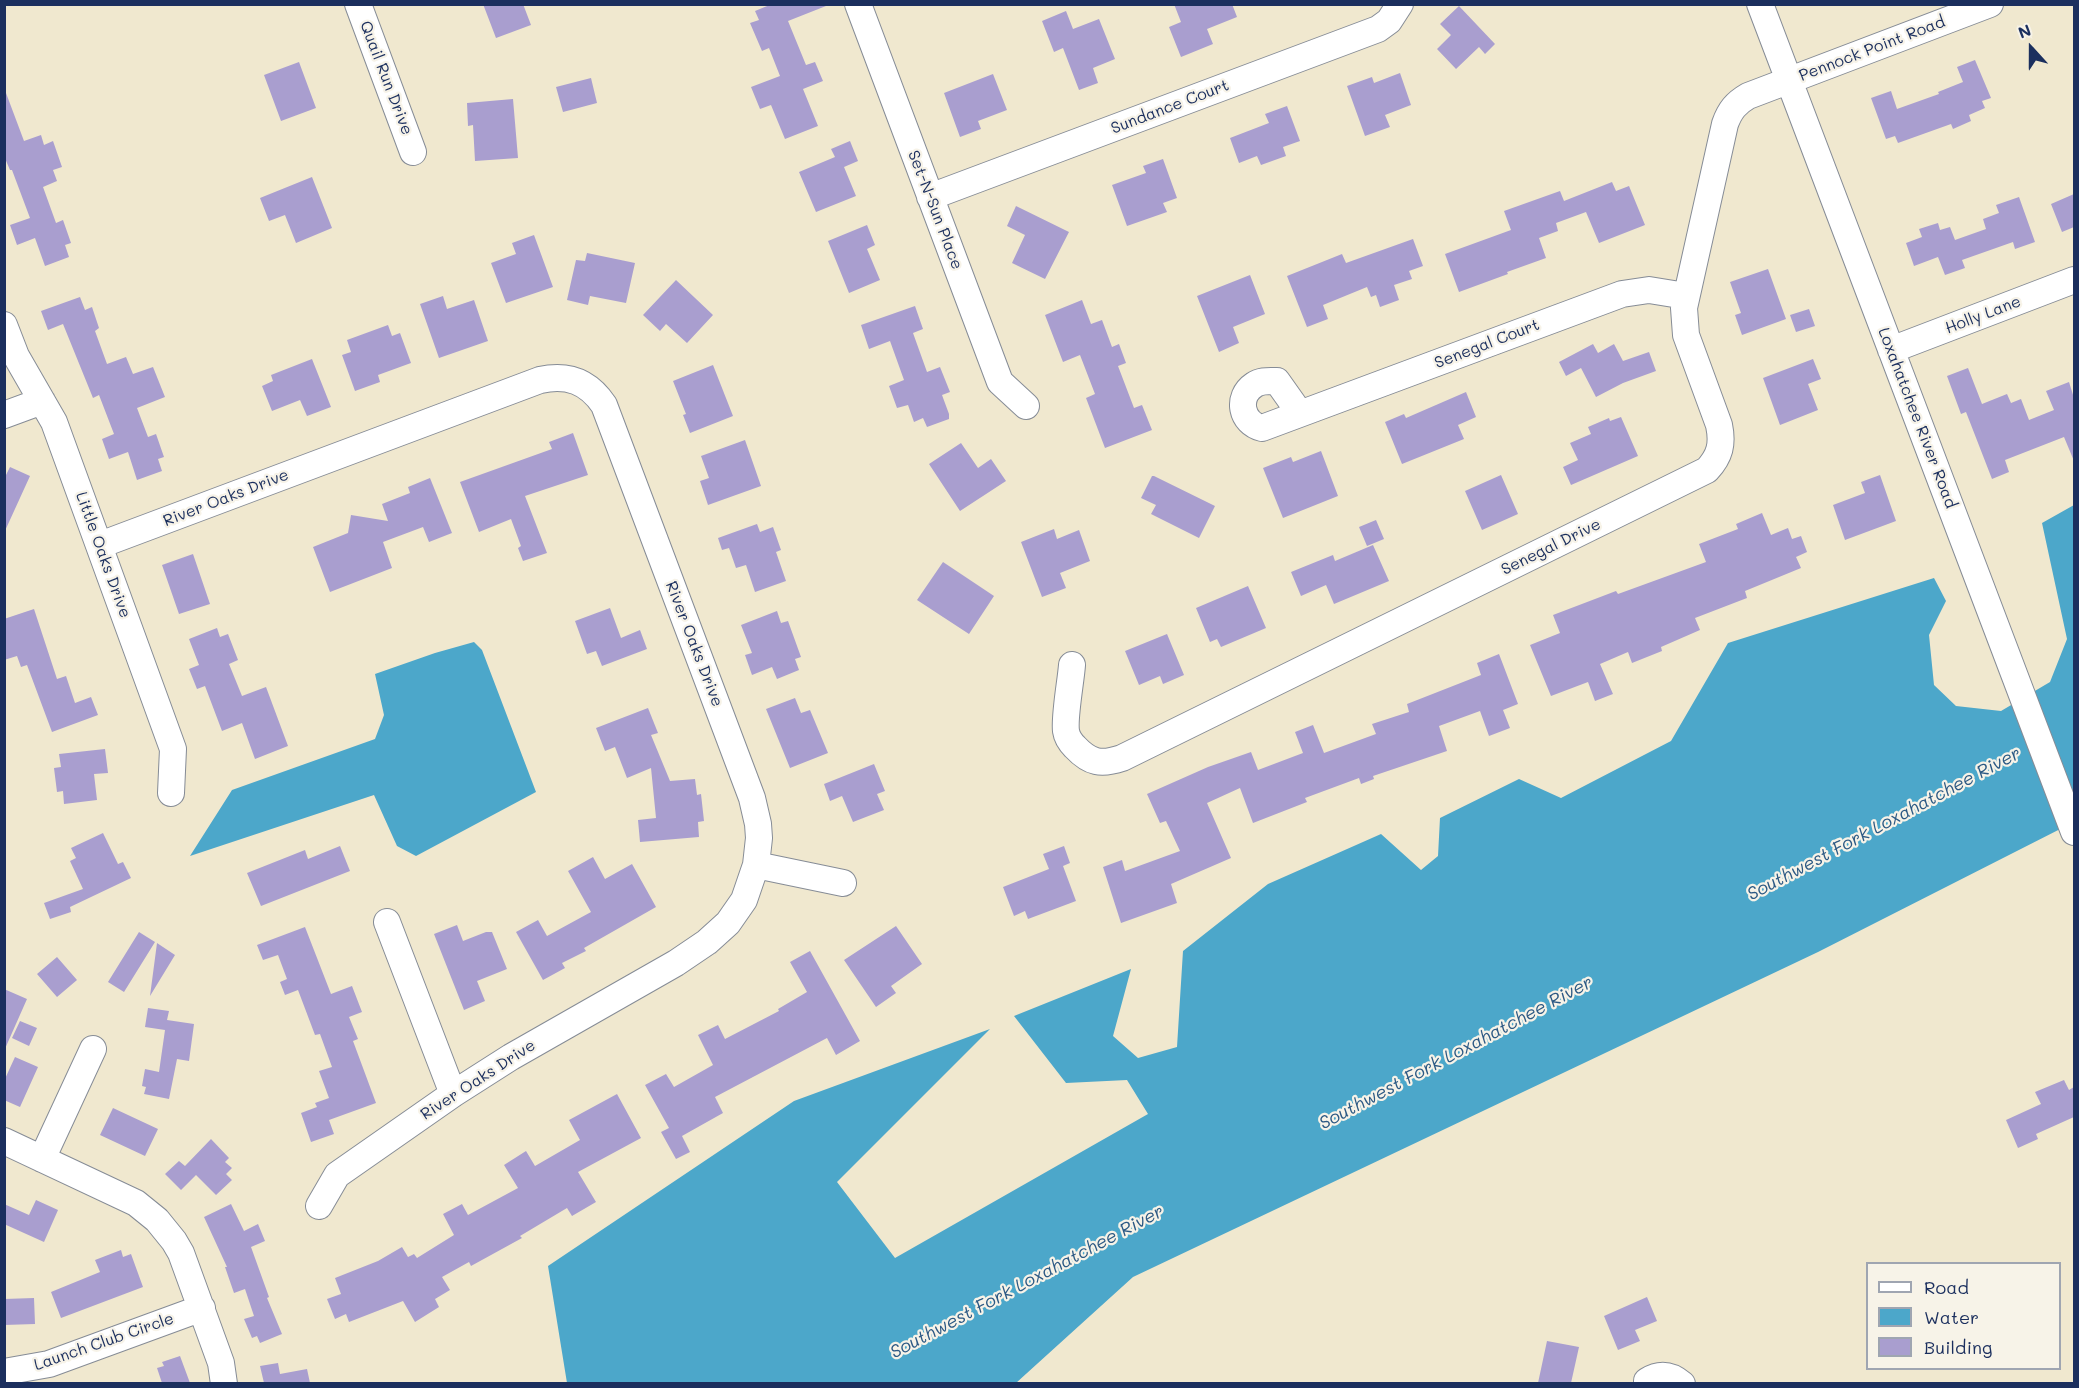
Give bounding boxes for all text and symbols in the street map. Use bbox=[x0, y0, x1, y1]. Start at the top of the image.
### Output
street label: Pennock Point Road bbox=[1796, 12, 1948, 86]
street label: Quail Run Drive bbox=[355, 18, 417, 138]
north arrow bbox=[2001, 18, 2061, 78]
text: N bbox=[2015, 19, 2034, 43]
street label: Sundance Court bbox=[1108, 76, 1232, 138]
street label: Set-N-Sun Place bbox=[903, 148, 967, 272]
street label: Holly Lane bbox=[1942, 292, 2024, 338]
street label: Senegal Court bbox=[1432, 315, 1542, 373]
street label: Loxahatchee River Road bbox=[1874, 325, 1960, 511]
street label: River Oaks Drive bbox=[160, 465, 292, 531]
street label: Little Oaks Drive bbox=[71, 489, 135, 621]
street label: Senegal Drive bbox=[1498, 515, 1604, 579]
street label: River Oaks Drive bbox=[661, 578, 727, 710]
water label: Southwest Fork Loxahatchee River bbox=[1744, 742, 2024, 906]
water label: Southwest Fork Loxahatchee River bbox=[1316, 971, 1596, 1135]
street label: River Oaks Drive bbox=[417, 1036, 539, 1124]
water label: Southwest Fork Loxahatchee River bbox=[887, 1200, 1167, 1364]
legend bbox=[1866, 1262, 2061, 1370]
text: Road bbox=[1924, 1275, 1969, 1299]
text: Water bbox=[1924, 1305, 1979, 1329]
street label: Launch Club Circle bbox=[32, 1309, 176, 1375]
text: Building bbox=[1924, 1335, 1992, 1359]

